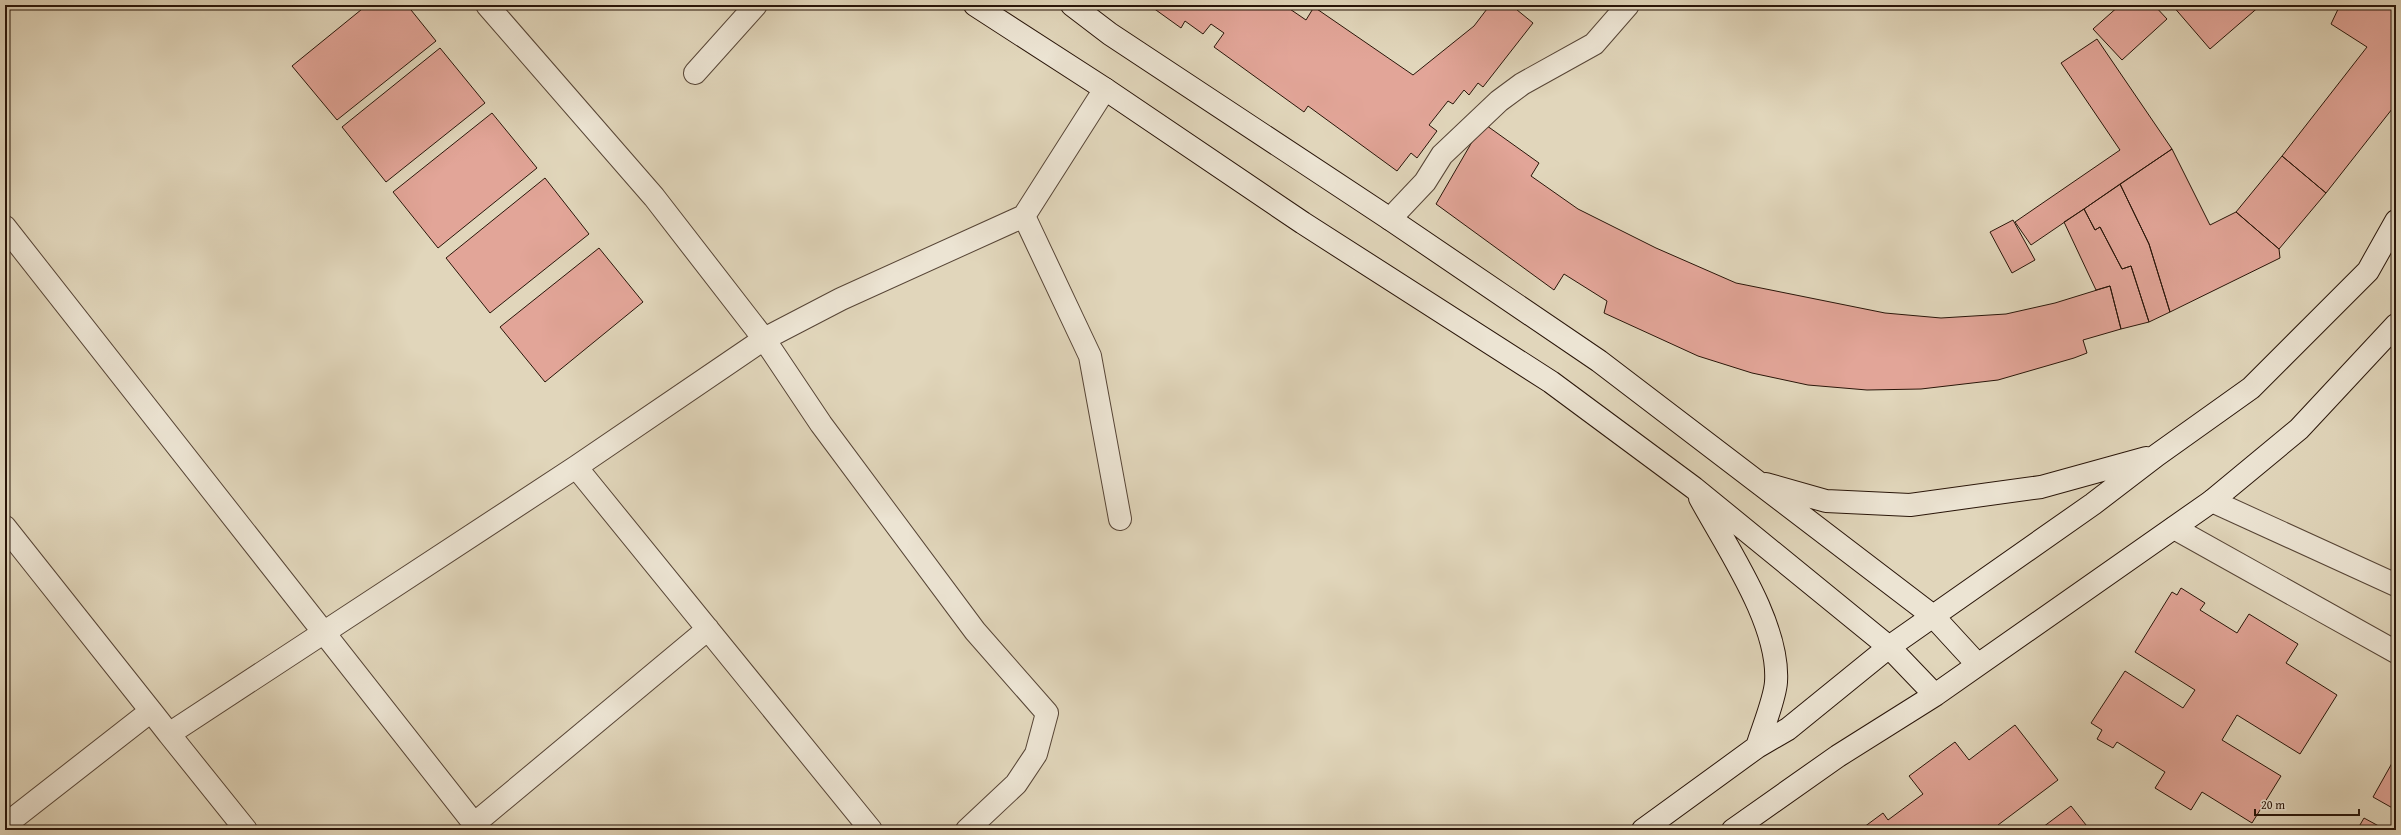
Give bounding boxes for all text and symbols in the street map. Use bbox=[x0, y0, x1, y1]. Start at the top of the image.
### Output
scale bar bbox=[2255, 791, 2359, 817]
text: 20 m bbox=[2261, 796, 2285, 813]

